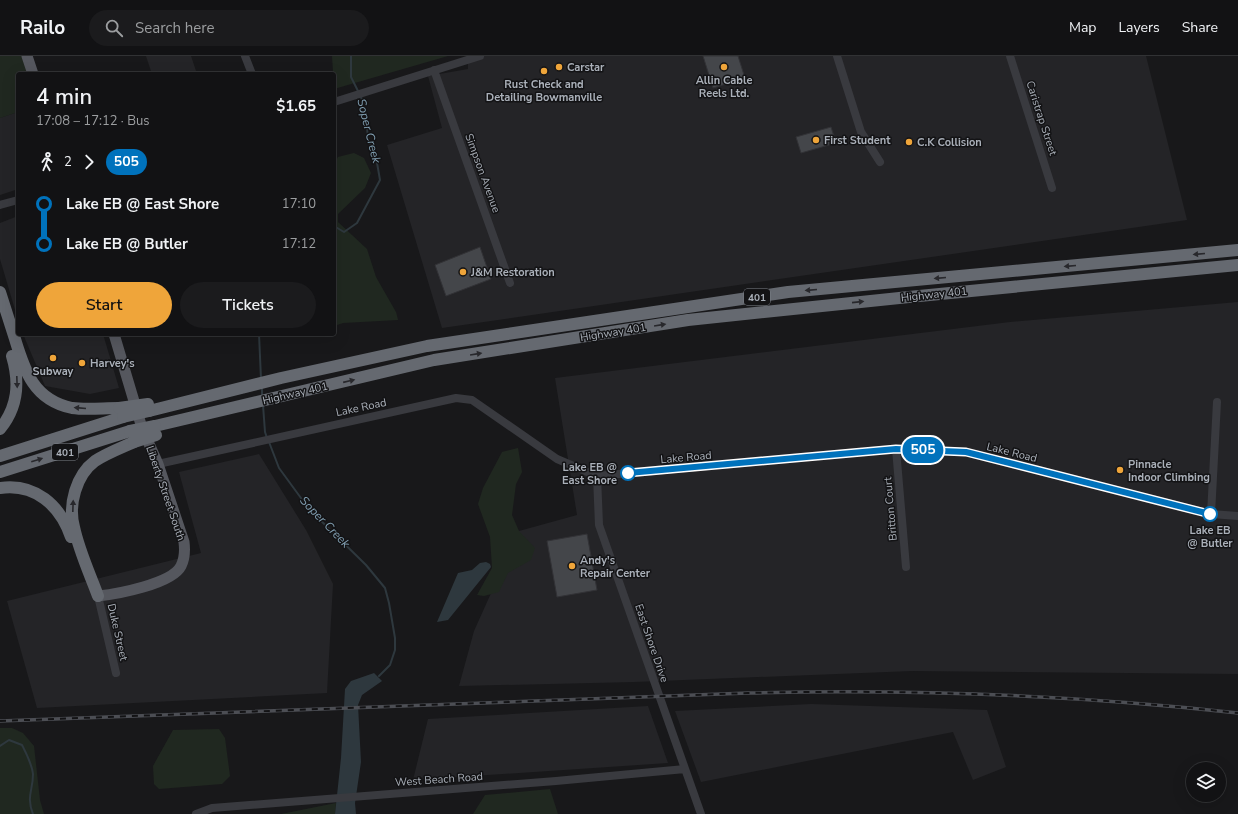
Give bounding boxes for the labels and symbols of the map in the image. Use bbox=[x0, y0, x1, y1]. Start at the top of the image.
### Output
place label: Carstar bbox=[567, 60, 605, 75]
marker: Carstar bbox=[554, 62, 564, 72]
marker: Allin Cable Reels Ltd. bbox=[719, 62, 729, 72]
marker: Rust Check and Detailing Bowmanville bbox=[539, 66, 549, 76]
place label: Allin Cable Reels Ltd. bbox=[696, 73, 752, 101]
place label: Rust Check and Detailing Bowmanville bbox=[486, 77, 602, 105]
street label: Caristrap Street bbox=[1022, 79, 1061, 158]
water label: Soper Creek bbox=[353, 97, 385, 166]
street label: Simpson Avenue bbox=[461, 132, 504, 215]
place label: First Student bbox=[824, 133, 891, 148]
marker: First Student bbox=[811, 135, 821, 145]
place label: C.K Collision bbox=[917, 135, 982, 150]
marker: C.K Collision bbox=[904, 137, 914, 147]
one-way arrow bbox=[1193, 251, 1205, 257]
one-way arrow bbox=[1064, 263, 1076, 269]
place label: J&M Restoration bbox=[470, 265, 555, 280]
marker: J&M Restoration bbox=[458, 267, 468, 277]
one-way arrow bbox=[934, 274, 946, 281]
street label: Highway 401 bbox=[900, 284, 968, 305]
one-way arrow bbox=[805, 286, 817, 293]
road number: 401 bbox=[744, 289, 770, 305]
one-way arrow bbox=[852, 299, 864, 305]
street label: Highway 401 bbox=[579, 320, 647, 345]
one-way arrow bbox=[653, 322, 666, 328]
one-way arrow bbox=[470, 351, 482, 357]
marker: Subway bbox=[48, 353, 58, 363]
place label: Harvey's bbox=[90, 356, 135, 371]
marker: Harvey's bbox=[77, 358, 87, 368]
place label: Subway bbox=[33, 364, 74, 379]
one-way arrow bbox=[14, 376, 20, 389]
one-way arrow bbox=[342, 377, 355, 383]
street label: Highway 401 bbox=[261, 379, 329, 408]
street label: Lake Road bbox=[334, 395, 388, 420]
one-way arrow bbox=[74, 405, 86, 412]
line badge: 505 bbox=[900, 437, 946, 463]
street label: Lake Road bbox=[985, 439, 1039, 466]
road number: 401 bbox=[52, 444, 78, 460]
street label: Liberty Street South bbox=[142, 444, 189, 543]
street label: Lake Road bbox=[660, 448, 712, 467]
one-way arrow bbox=[32, 457, 44, 463]
place label: Pinnacle Indoor Climbing bbox=[1128, 457, 1210, 485]
place label: Lake EB @ East Shore bbox=[562, 460, 617, 488]
marker: Lake EB @ East Shore bbox=[620, 465, 636, 481]
marker: Pinnacle Indoor Climbing bbox=[1115, 465, 1125, 475]
street label: Britton Court bbox=[880, 476, 901, 541]
water label: Soper Creek bbox=[296, 493, 354, 552]
one-way arrow bbox=[70, 500, 77, 512]
marker: Lake EB @ Butler bbox=[1202, 506, 1218, 522]
place label: Lake EB @ Butler bbox=[1187, 523, 1233, 551]
place label: Andy's Repair Center bbox=[580, 553, 651, 581]
marker: Andy's Repair Center bbox=[567, 561, 577, 571]
street label: Duke Street bbox=[104, 602, 131, 662]
street label: East Shore Drive bbox=[631, 602, 672, 684]
street label: West Beach Road bbox=[395, 769, 484, 790]

